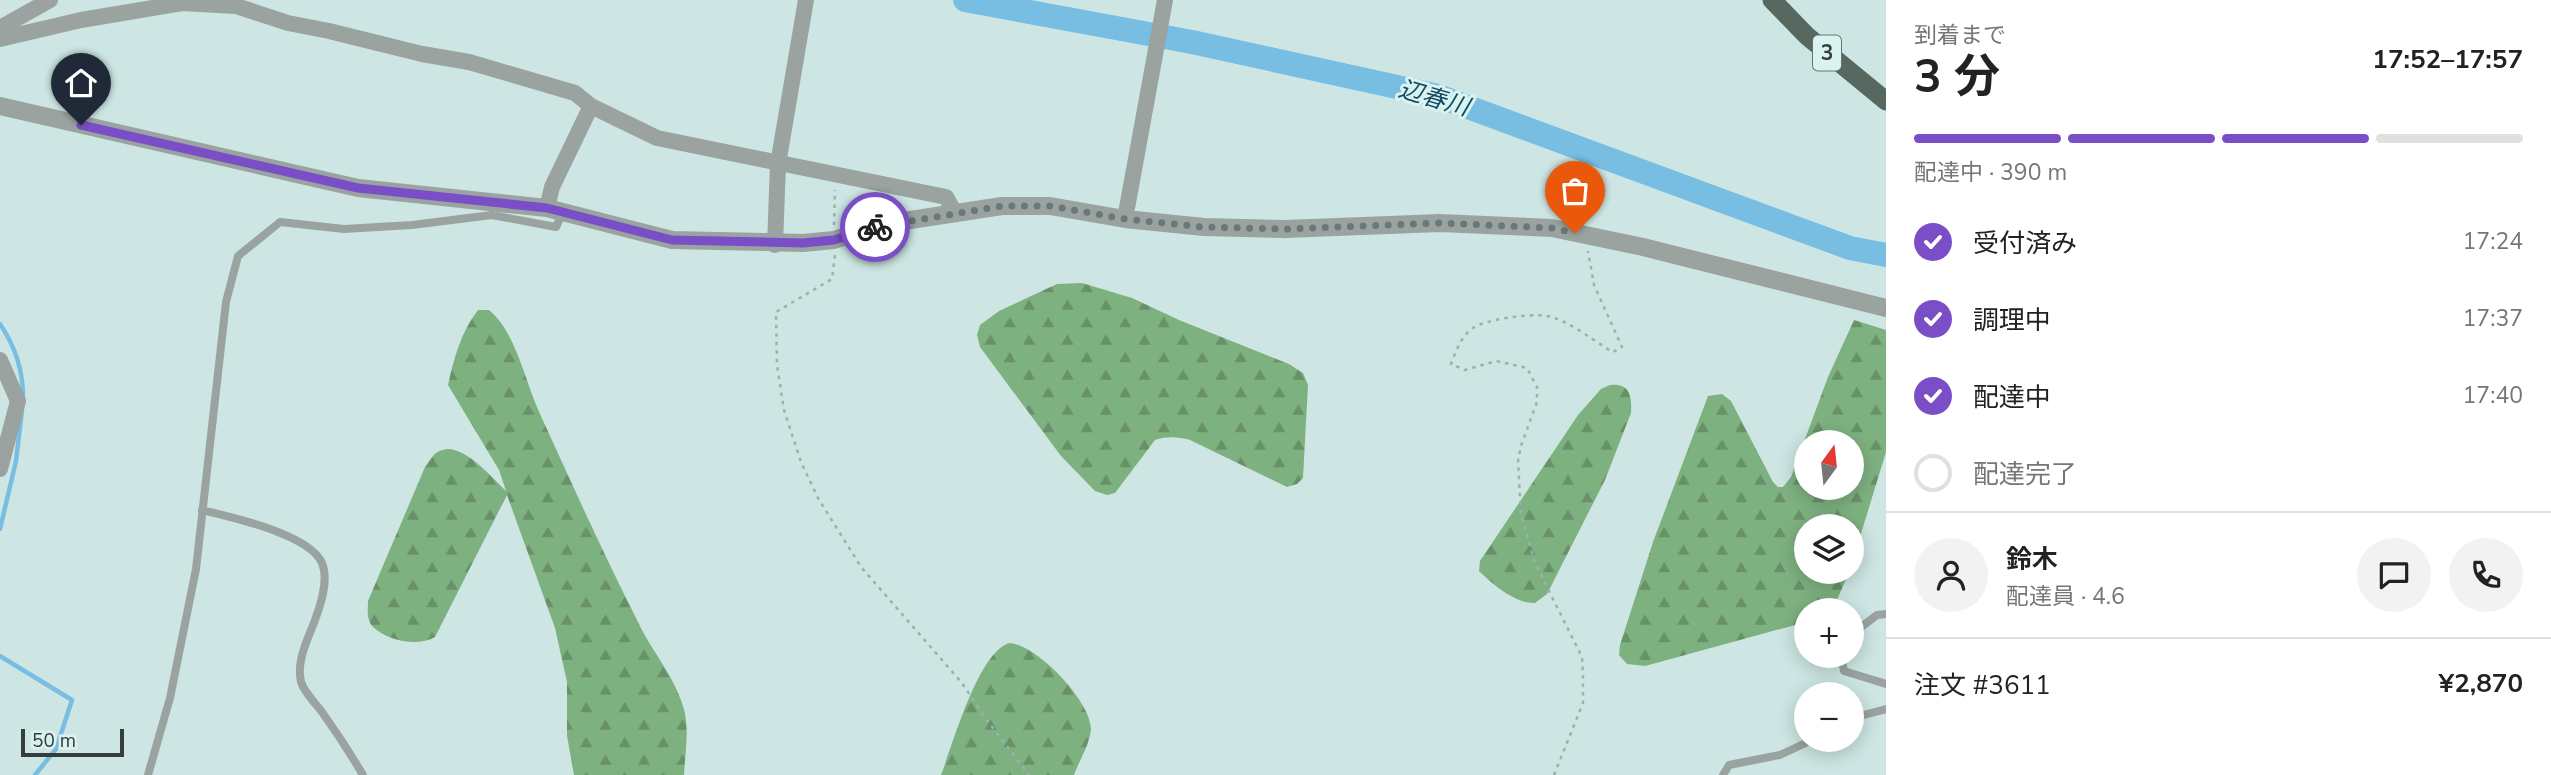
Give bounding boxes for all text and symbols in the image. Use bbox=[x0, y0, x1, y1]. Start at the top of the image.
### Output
text: 到着まで bbox=[1914, 20, 2006, 51]
road number: 3 bbox=[1813, 36, 1841, 70]
text: 17:52–17:57 bbox=[2372, 42, 2523, 77]
text: 3 分 bbox=[1914, 45, 2000, 108]
pin bbox=[51, 53, 111, 125]
icon: home bbox=[62, 64, 100, 102]
water label: 辺春川 bbox=[1395, 73, 1476, 124]
text: 配達中 · 390 m bbox=[1914, 157, 2067, 188]
pin bbox=[1545, 161, 1605, 233]
icon: bag bbox=[1556, 172, 1594, 210]
courier bbox=[840, 192, 910, 262]
icon: bike bbox=[856, 208, 894, 246]
icon: check bbox=[1914, 223, 1952, 261]
text: 受付済み bbox=[1973, 226, 2077, 261]
text: 17:24 bbox=[2463, 226, 2523, 257]
icon: check bbox=[1914, 300, 1952, 338]
text: 調理中 bbox=[1973, 303, 2051, 338]
text: 17:37 bbox=[2463, 303, 2523, 334]
icon: check bbox=[1914, 377, 1952, 415]
text: 配達中 bbox=[1973, 380, 2051, 415]
text: 17:40 bbox=[2463, 380, 2523, 411]
north arrow bbox=[1794, 430, 1864, 500]
map controls bbox=[1794, 430, 1864, 752]
text: 配達完了 bbox=[1973, 457, 2077, 492]
button: layers bbox=[1794, 514, 1864, 584]
button: person bbox=[1914, 538, 1988, 612]
button: chat bbox=[2357, 538, 2431, 612]
button: phone bbox=[2449, 538, 2523, 612]
text: 鈴木 bbox=[2006, 542, 2058, 577]
text: 配達員 · 4.6 bbox=[2006, 581, 2125, 612]
button: + bbox=[1794, 598, 1864, 668]
text: ¥2,870 bbox=[2439, 666, 2523, 701]
text: 注文 #3611 bbox=[1914, 668, 2051, 703]
button: − bbox=[1794, 682, 1864, 752]
scale bar bbox=[21, 726, 124, 758]
text: 50 m bbox=[32, 728, 76, 754]

